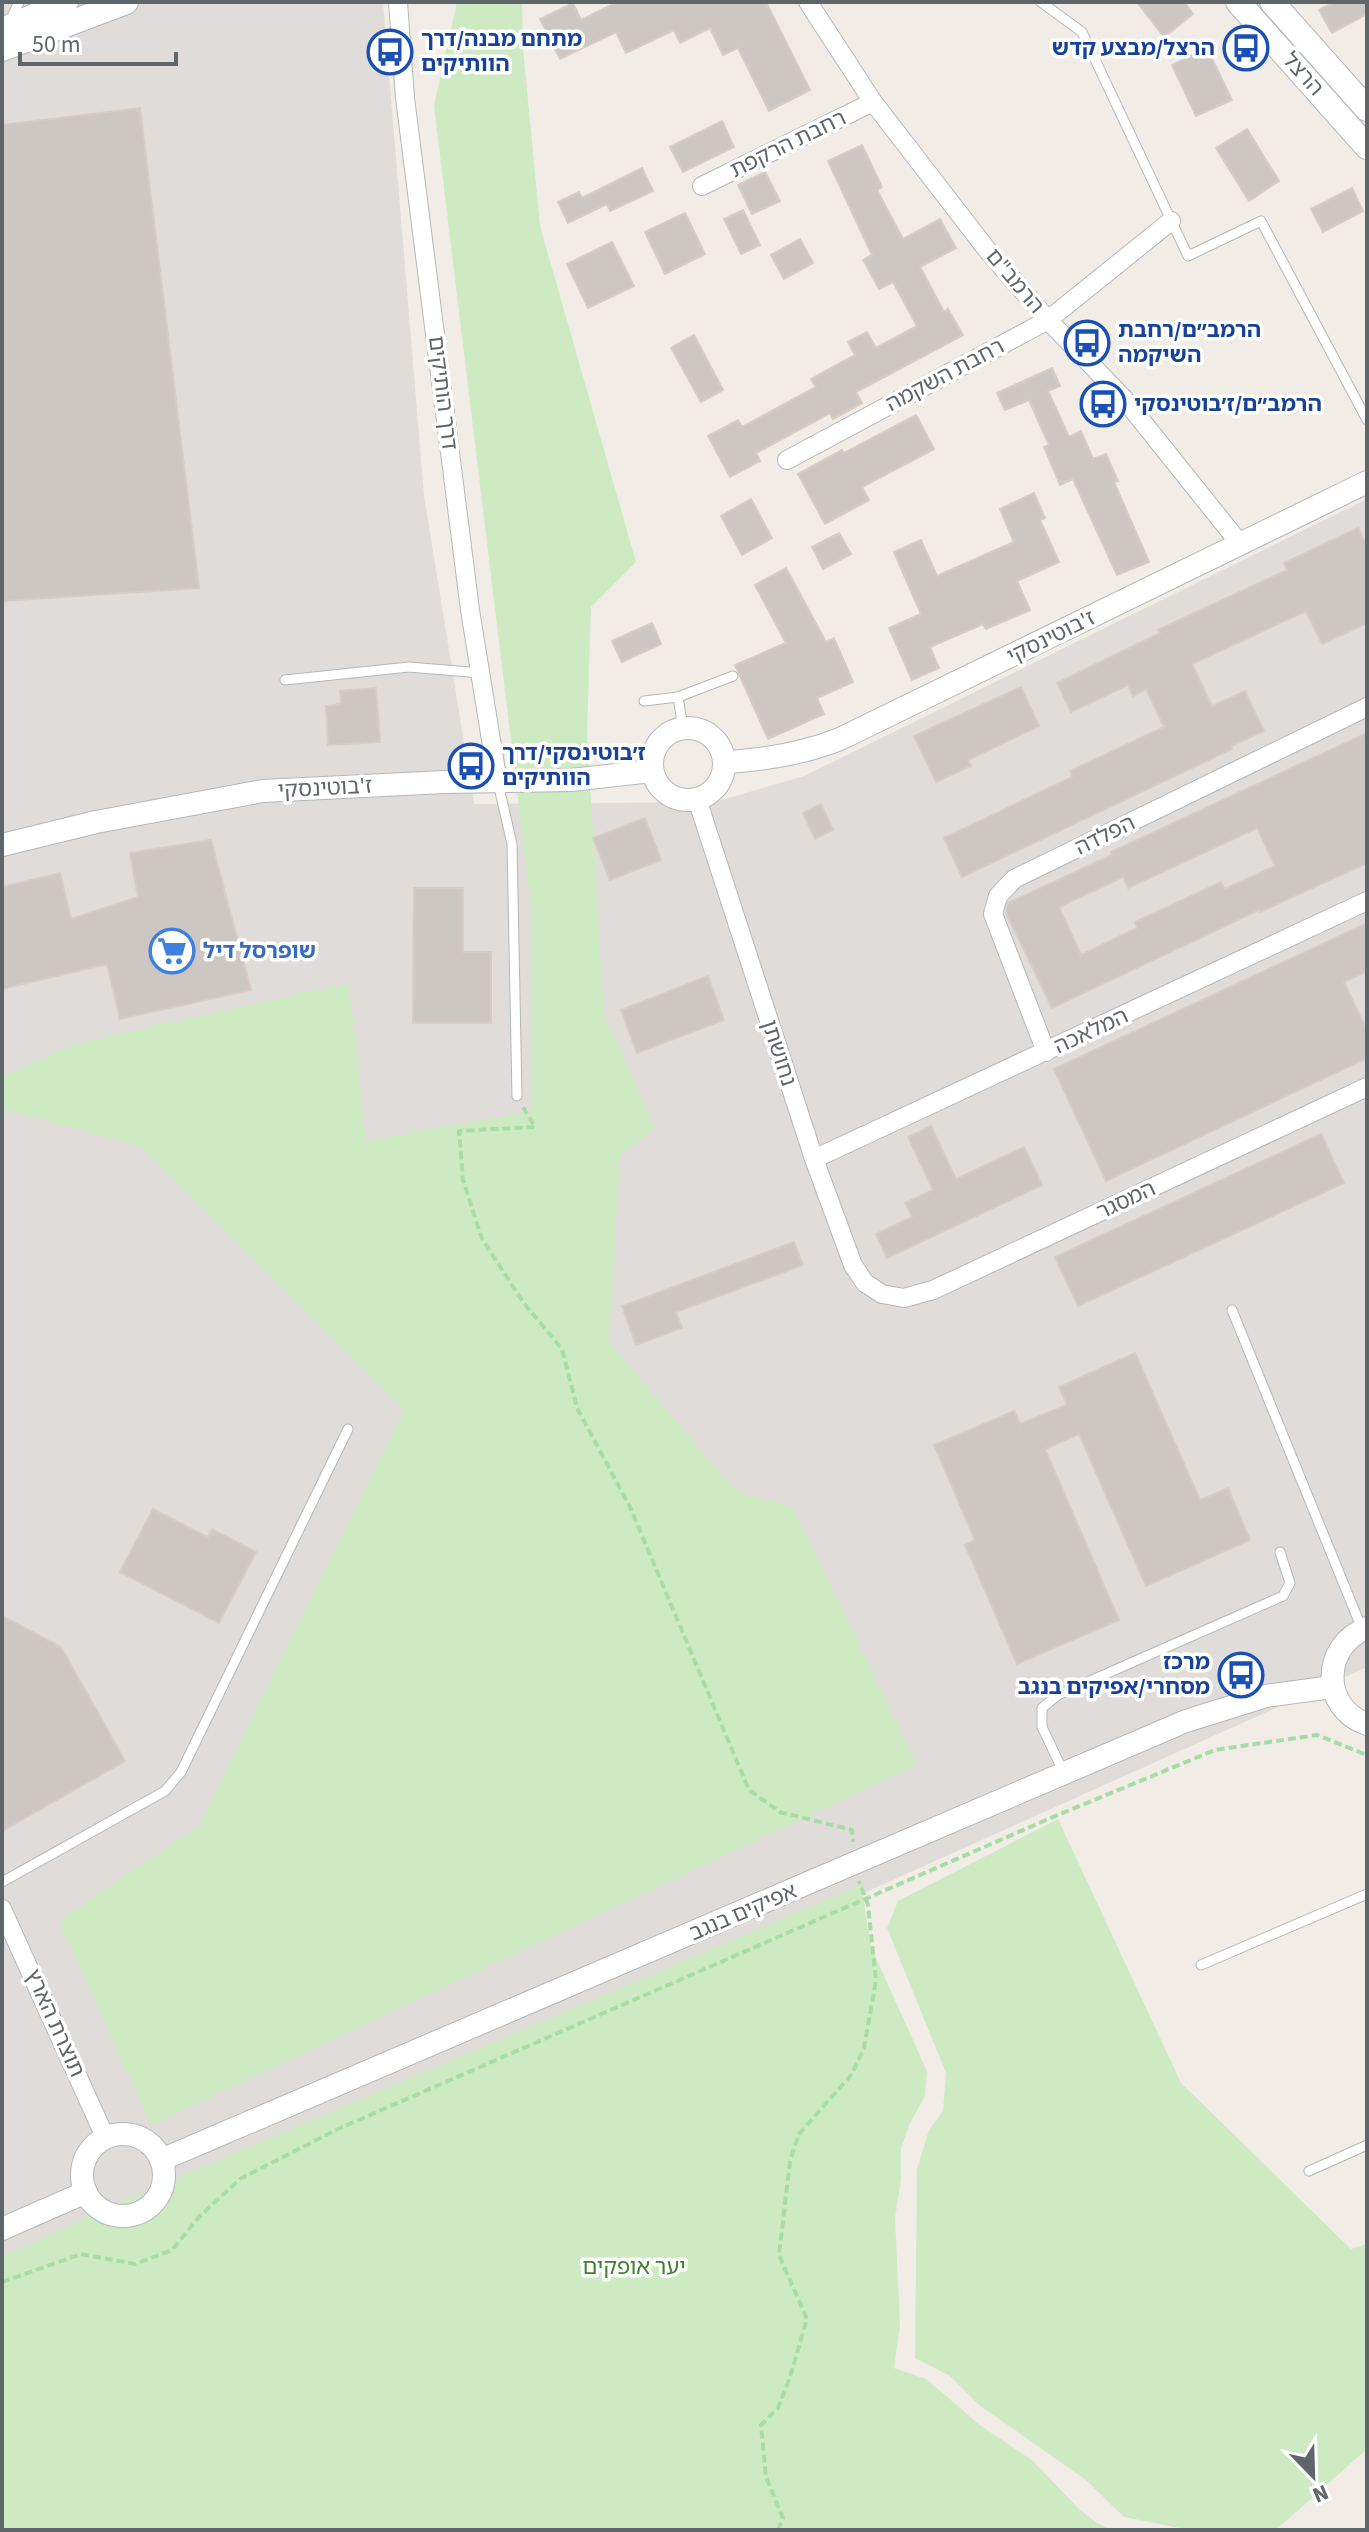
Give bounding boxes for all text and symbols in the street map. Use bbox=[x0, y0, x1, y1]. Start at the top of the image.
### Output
scale bar bbox=[20, 16, 176, 66]
place label: מתחם מבנה/דרך הוותיקים bbox=[421, 23, 582, 80]
bus stop icon: הרצל/מבצע קדש bbox=[1222, 24, 1270, 72]
text: 50 m bbox=[32, 27, 81, 62]
bus stop icon: מתחם מבנה/דרך הוותיקים bbox=[366, 28, 414, 76]
place label: הרצל/מבצע קדש bbox=[1052, 32, 1215, 64]
street label: הרצל bbox=[1275, 45, 1331, 103]
street label: רחבת הרקפת bbox=[725, 102, 851, 186]
street label: הרמב"ם bbox=[978, 241, 1052, 321]
place label: הרמב״ם/רחבת השיקמה bbox=[1118, 314, 1261, 371]
bus stop icon: הרמב״ם/רחבת השיקמה bbox=[1063, 319, 1111, 367]
street label: רחבת השקמה bbox=[880, 330, 1010, 420]
street label: דרך הותיקים bbox=[420, 334, 466, 452]
bus stop icon: הרמב״ם/ז׳בוטינסקי bbox=[1079, 380, 1127, 428]
place label: הרמב״ם/ז׳בוטינסקי bbox=[1134, 388, 1322, 420]
street label: ז'בוטינסקי bbox=[1001, 602, 1101, 672]
place label: ז׳בוטינסקי/דרך הוותיקים bbox=[502, 737, 646, 794]
bus stop icon: ז׳בוטינסקי/דרך הוותיקים bbox=[447, 742, 495, 790]
street label: ז'בוטינסקי bbox=[277, 770, 373, 806]
street label: הפלדה bbox=[1069, 807, 1141, 863]
supermarket icon: שופרסל דיל bbox=[148, 927, 196, 975]
place label: שופרסל דיל bbox=[203, 935, 316, 967]
street label: המלאכה bbox=[1049, 1000, 1133, 1062]
street label: נחושתן bbox=[753, 1016, 805, 1090]
street label: המסגר bbox=[1091, 1172, 1161, 1228]
place label: מרכז מסחרי/אפיקים בנגב bbox=[1018, 1646, 1210, 1703]
bus stop icon: מרכז מסחרי/אפיקים בנגב bbox=[1217, 1651, 1265, 1699]
street label: אפיקים בנגב bbox=[684, 1875, 802, 1949]
street label: תוצרת הארץ bbox=[17, 1964, 93, 2082]
park label: יער אופקים bbox=[582, 2251, 686, 2283]
north arrow bbox=[1273, 2436, 1353, 2516]
text: N bbox=[1307, 2476, 1333, 2511]

